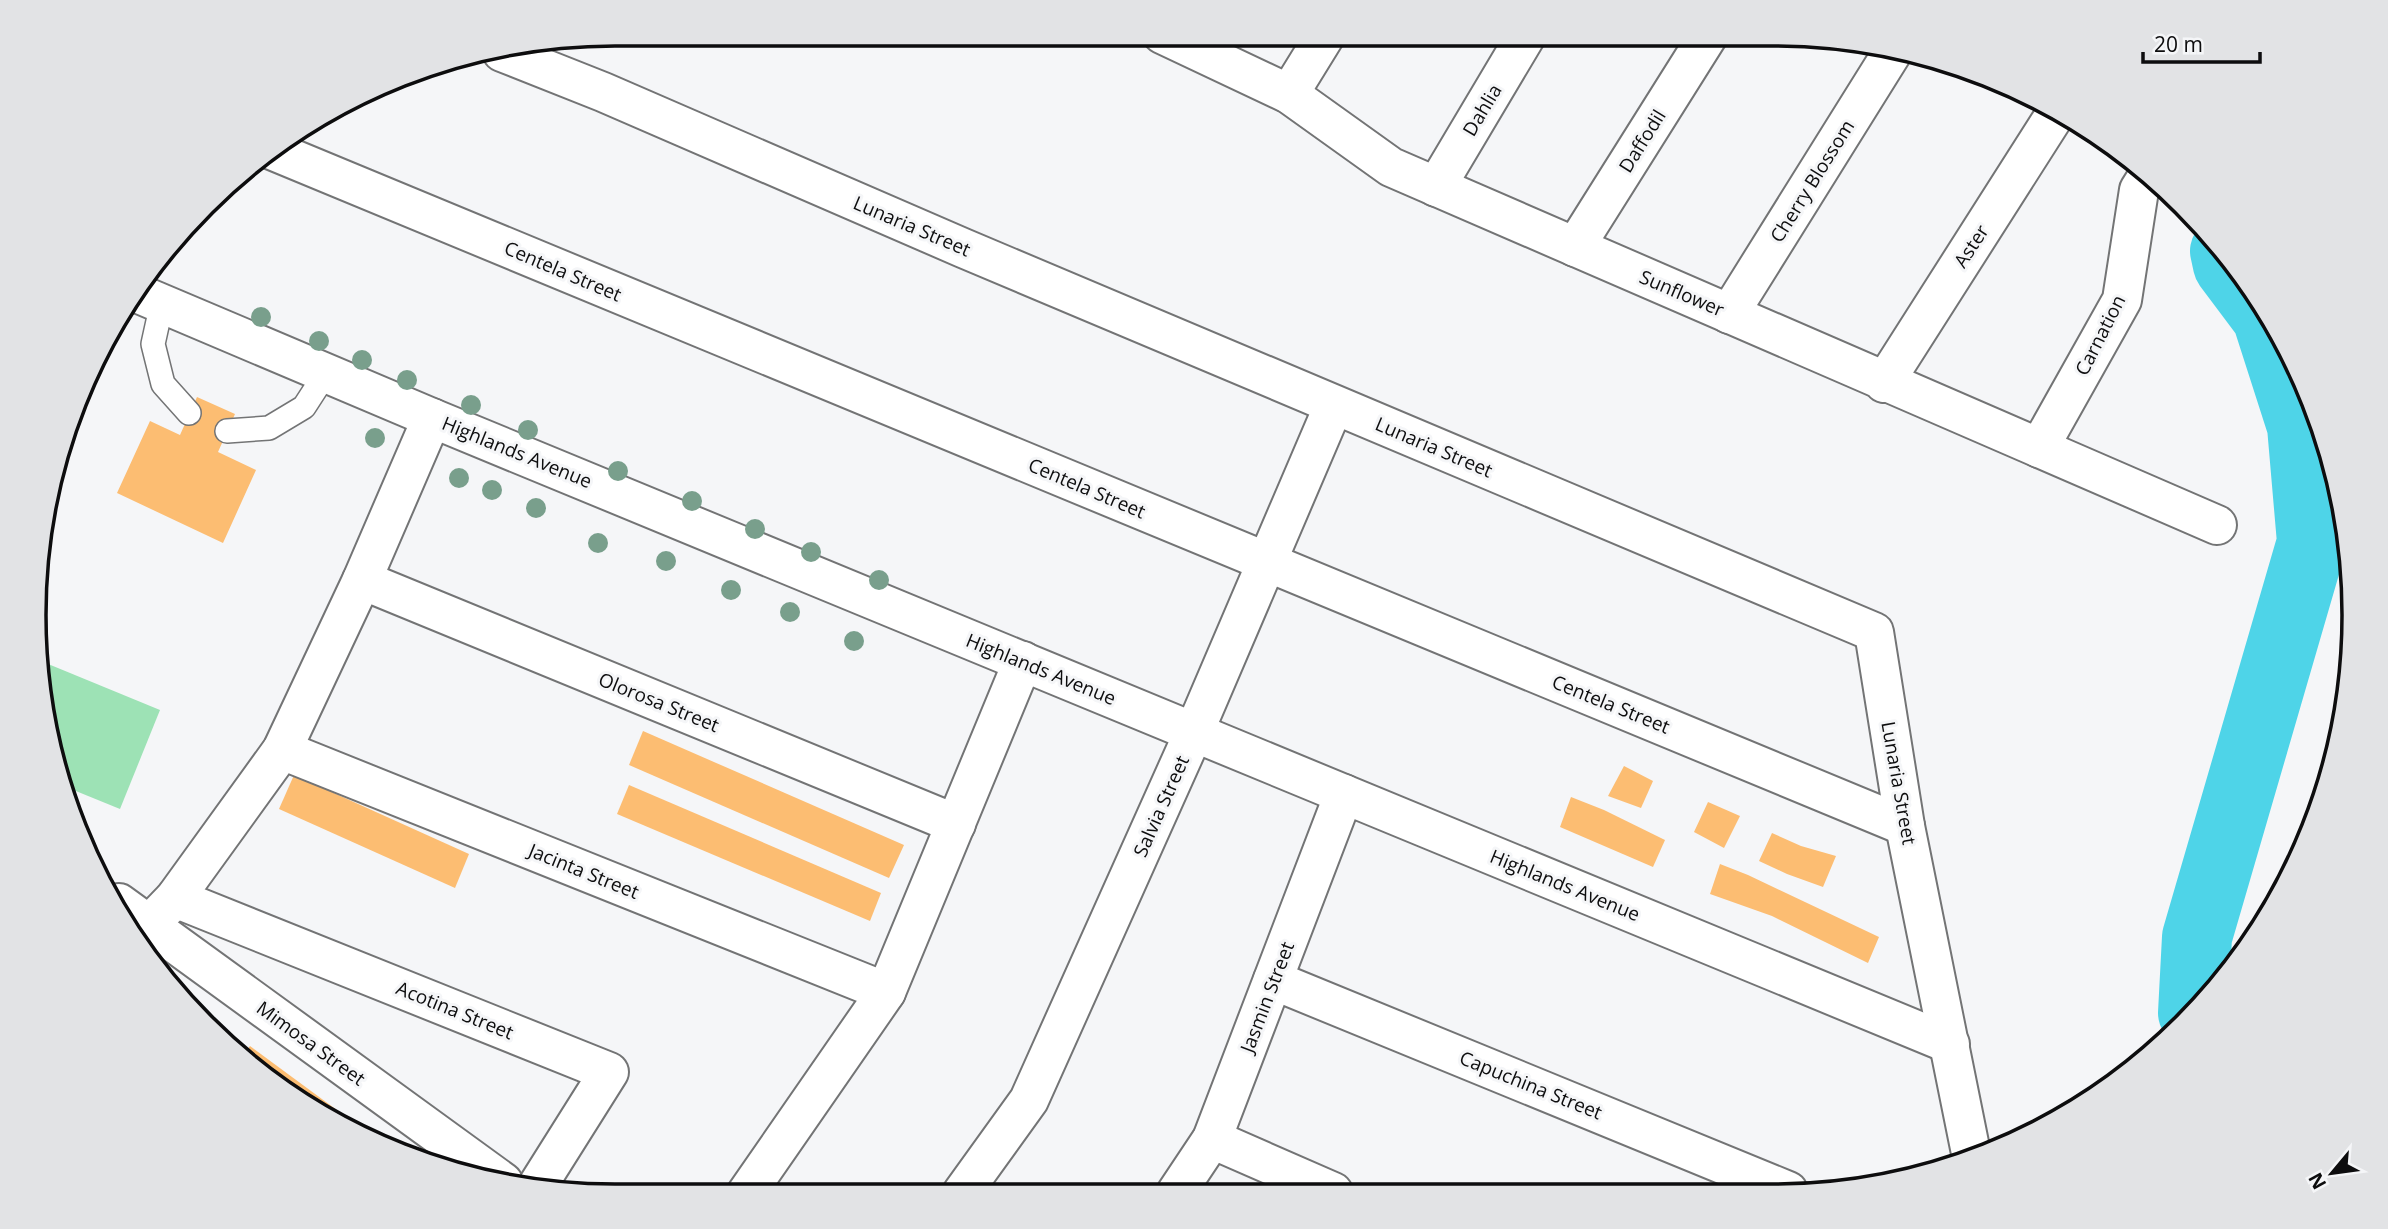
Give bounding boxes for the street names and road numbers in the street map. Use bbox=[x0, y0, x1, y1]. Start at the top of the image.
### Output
street label: Dahlia bbox=[1456, 79, 1508, 141]
street label: Daffodil bbox=[1612, 105, 1672, 177]
street label: Cherry Blossom bbox=[1764, 115, 1860, 247]
street label: Lunaria Street bbox=[849, 190, 975, 262]
street label: Aster bbox=[1947, 219, 1995, 272]
street label: Centela Street bbox=[500, 235, 626, 307]
street label: Sunflower bbox=[1636, 264, 1728, 323]
street label: Carnation bbox=[2069, 290, 2131, 380]
street label: Highlands Avenue bbox=[438, 410, 596, 494]
street label: Lunaria Street bbox=[1371, 411, 1497, 483]
street label: Centela Street bbox=[1024, 452, 1150, 524]
street label: Highlands Avenue bbox=[962, 627, 1120, 711]
street label: Olorosa Street bbox=[595, 666, 723, 738]
street label: Centela Street bbox=[1548, 669, 1674, 740]
street label: Lunaria Street bbox=[1875, 719, 1923, 847]
street label: Salvia Street bbox=[1127, 751, 1195, 861]
street label: Jacinta Street bbox=[523, 836, 643, 905]
street label: Highlands Avenue bbox=[1486, 843, 1644, 927]
street label: Jasmin Street bbox=[1233, 938, 1300, 1058]
street label: Acotina Street bbox=[392, 975, 518, 1045]
street label: Mimosa Street bbox=[251, 995, 371, 1091]
street label: Capuchina Street bbox=[1456, 1045, 1606, 1126]

